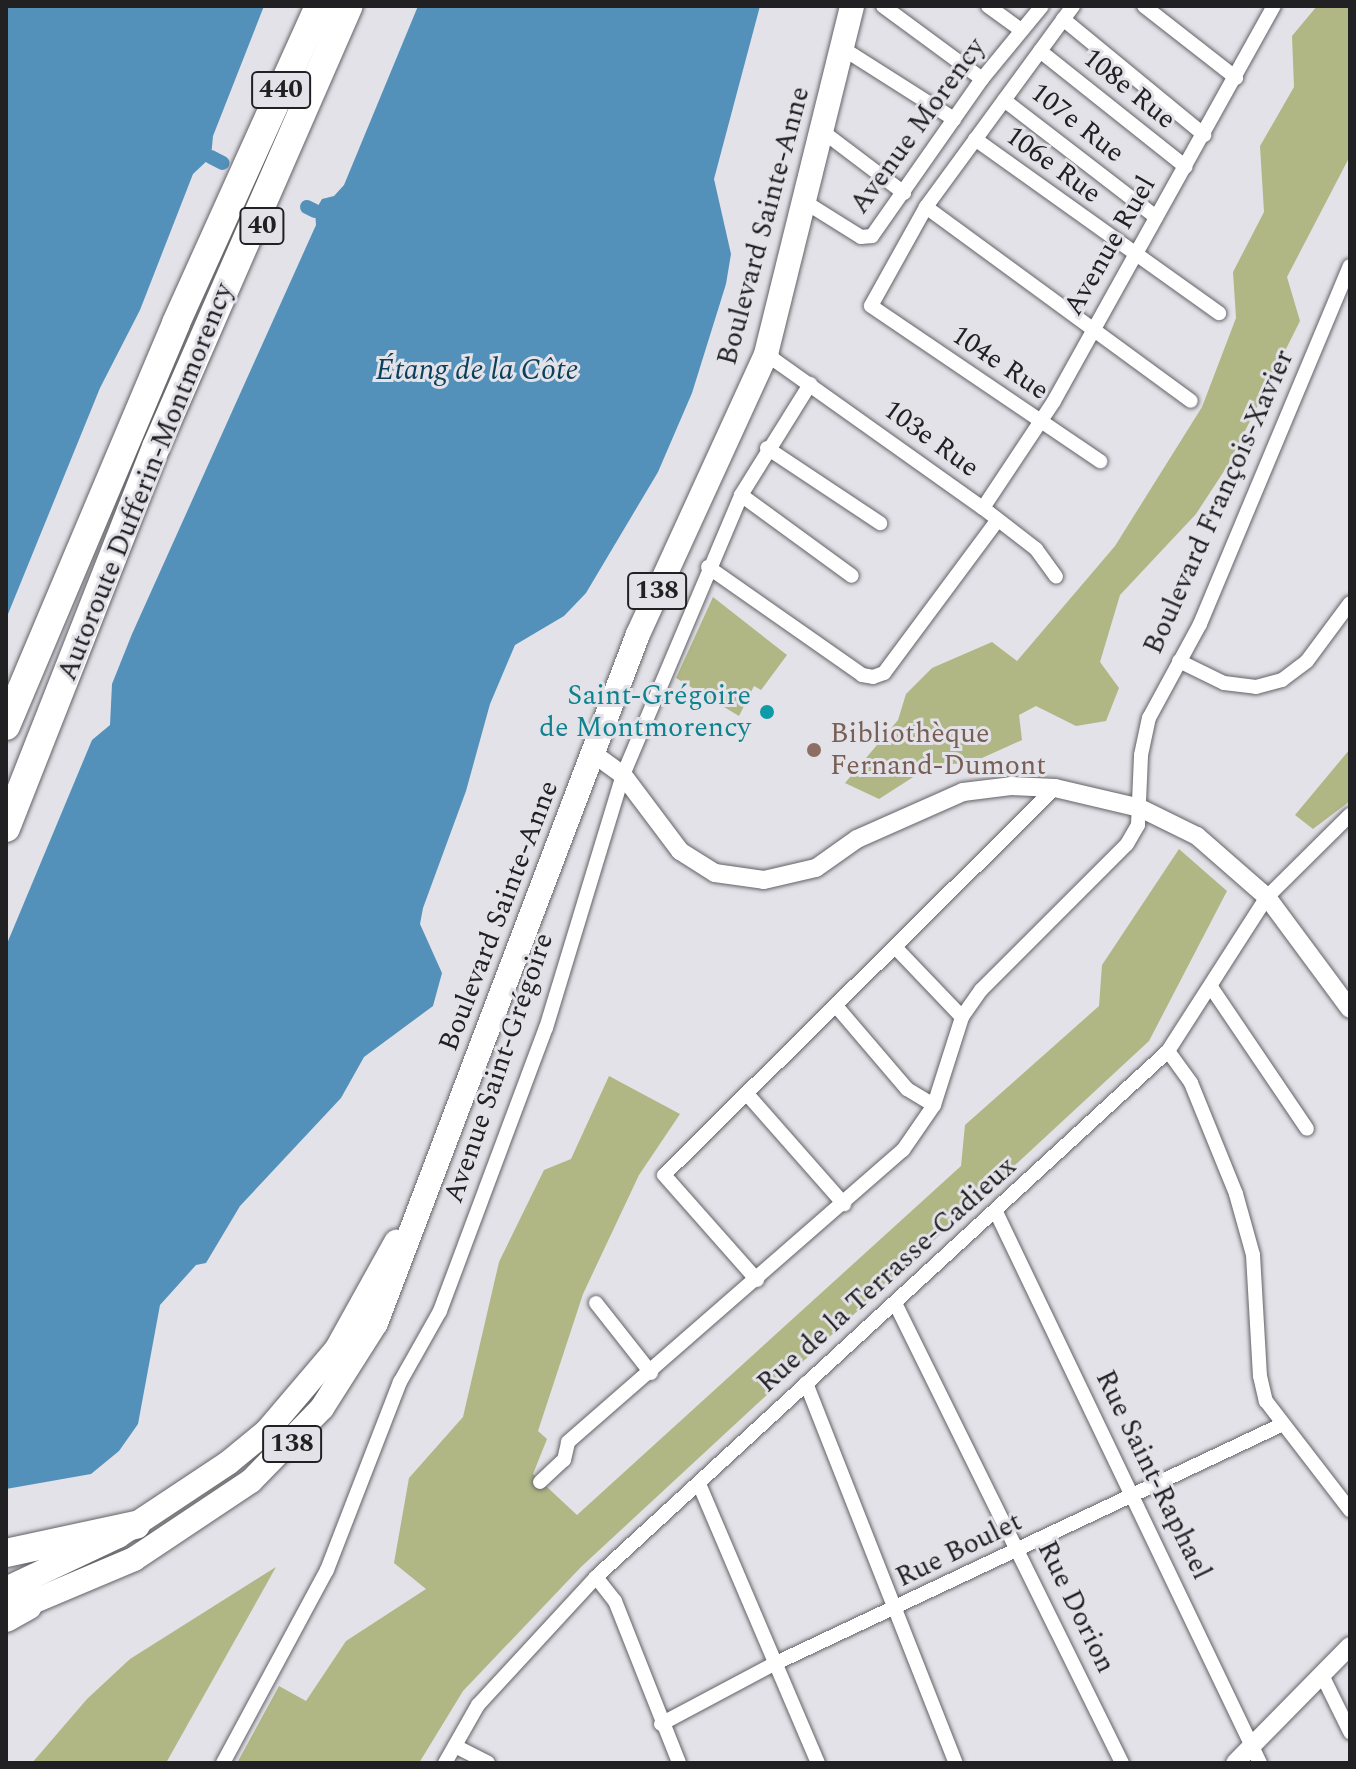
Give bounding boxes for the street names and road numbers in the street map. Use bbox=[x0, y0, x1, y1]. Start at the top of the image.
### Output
street label: Avenue Morency bbox=[843, 31, 993, 221]
street label: 108e Rue bbox=[1076, 41, 1182, 137]
road number: 440 bbox=[251, 68, 311, 112]
street label: 107e Rue bbox=[1023, 76, 1131, 170]
street label: Boulevard Sainte-Anne bbox=[711, 83, 817, 369]
street label: 106e Rue bbox=[998, 119, 1108, 211]
street label: Avenue Ruel bbox=[1057, 170, 1163, 322]
road number: 40 bbox=[238, 204, 286, 248]
street label: Autoroute Dufferin-Montmorency bbox=[51, 278, 241, 686]
street label: 104e Rue bbox=[945, 318, 1055, 408]
street label: Boulevard François-Xavier bbox=[1137, 345, 1301, 659]
street label: 103e Rue bbox=[876, 393, 986, 485]
road number: 138 bbox=[627, 569, 687, 613]
street label: Boulevard Sainte-Anne bbox=[432, 776, 566, 1056]
street label: Avenue Saint-Grégoire bbox=[437, 929, 561, 1207]
street label: Rue de la Terrasse-Cadieux bbox=[751, 1150, 1023, 1400]
street label: Rue Saint-Raphael bbox=[1088, 1365, 1218, 1585]
road number: 138 bbox=[262, 1422, 322, 1466]
street label: Rue Boulet bbox=[891, 1505, 1027, 1595]
street label: Rue Dorion bbox=[1030, 1535, 1122, 1679]

